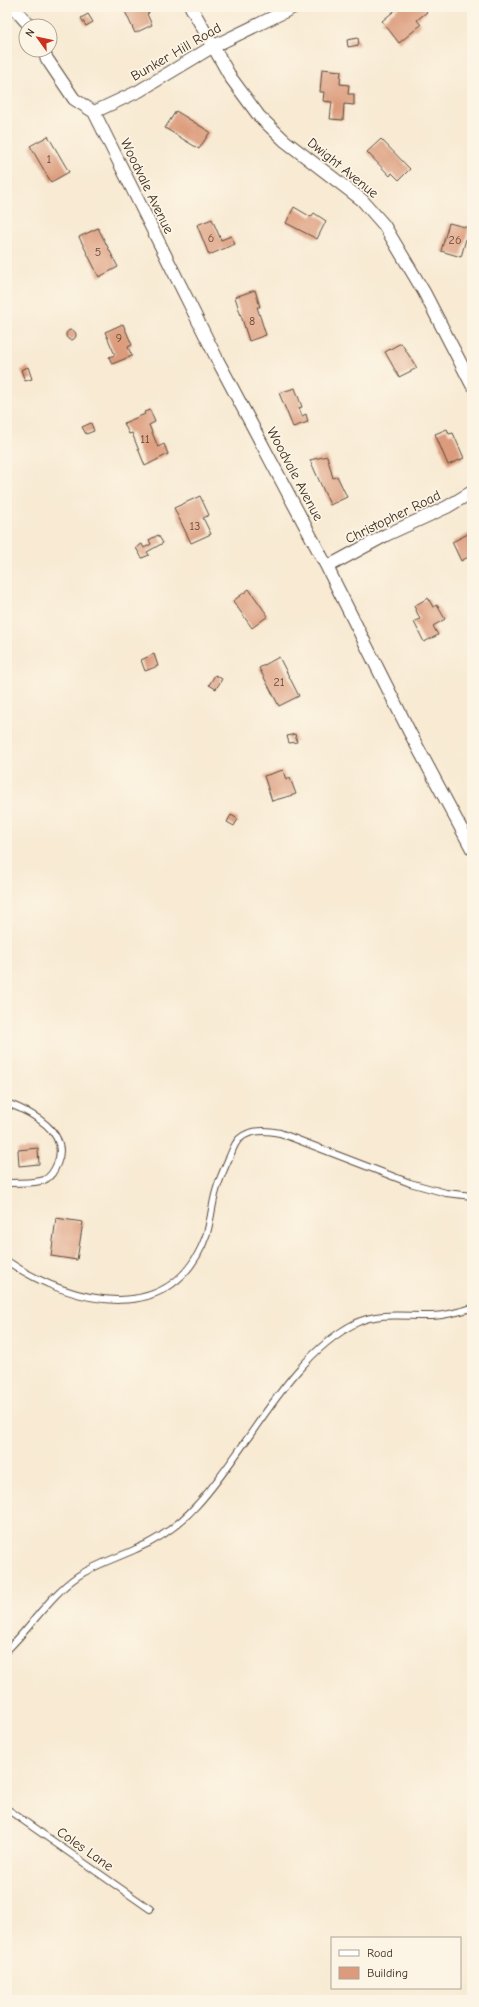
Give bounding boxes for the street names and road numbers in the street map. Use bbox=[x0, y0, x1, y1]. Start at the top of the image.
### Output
street label: Bunker Hill Road bbox=[128, 19, 224, 85]
street label: Dwight Avenue bbox=[304, 134, 382, 202]
street label: Woodvale Avenue bbox=[117, 136, 177, 236]
street label: Woodvale Avenue bbox=[263, 424, 327, 524]
street label: Christopher Road bbox=[343, 487, 443, 547]
street label: Coles Lane bbox=[53, 1823, 117, 1875]

